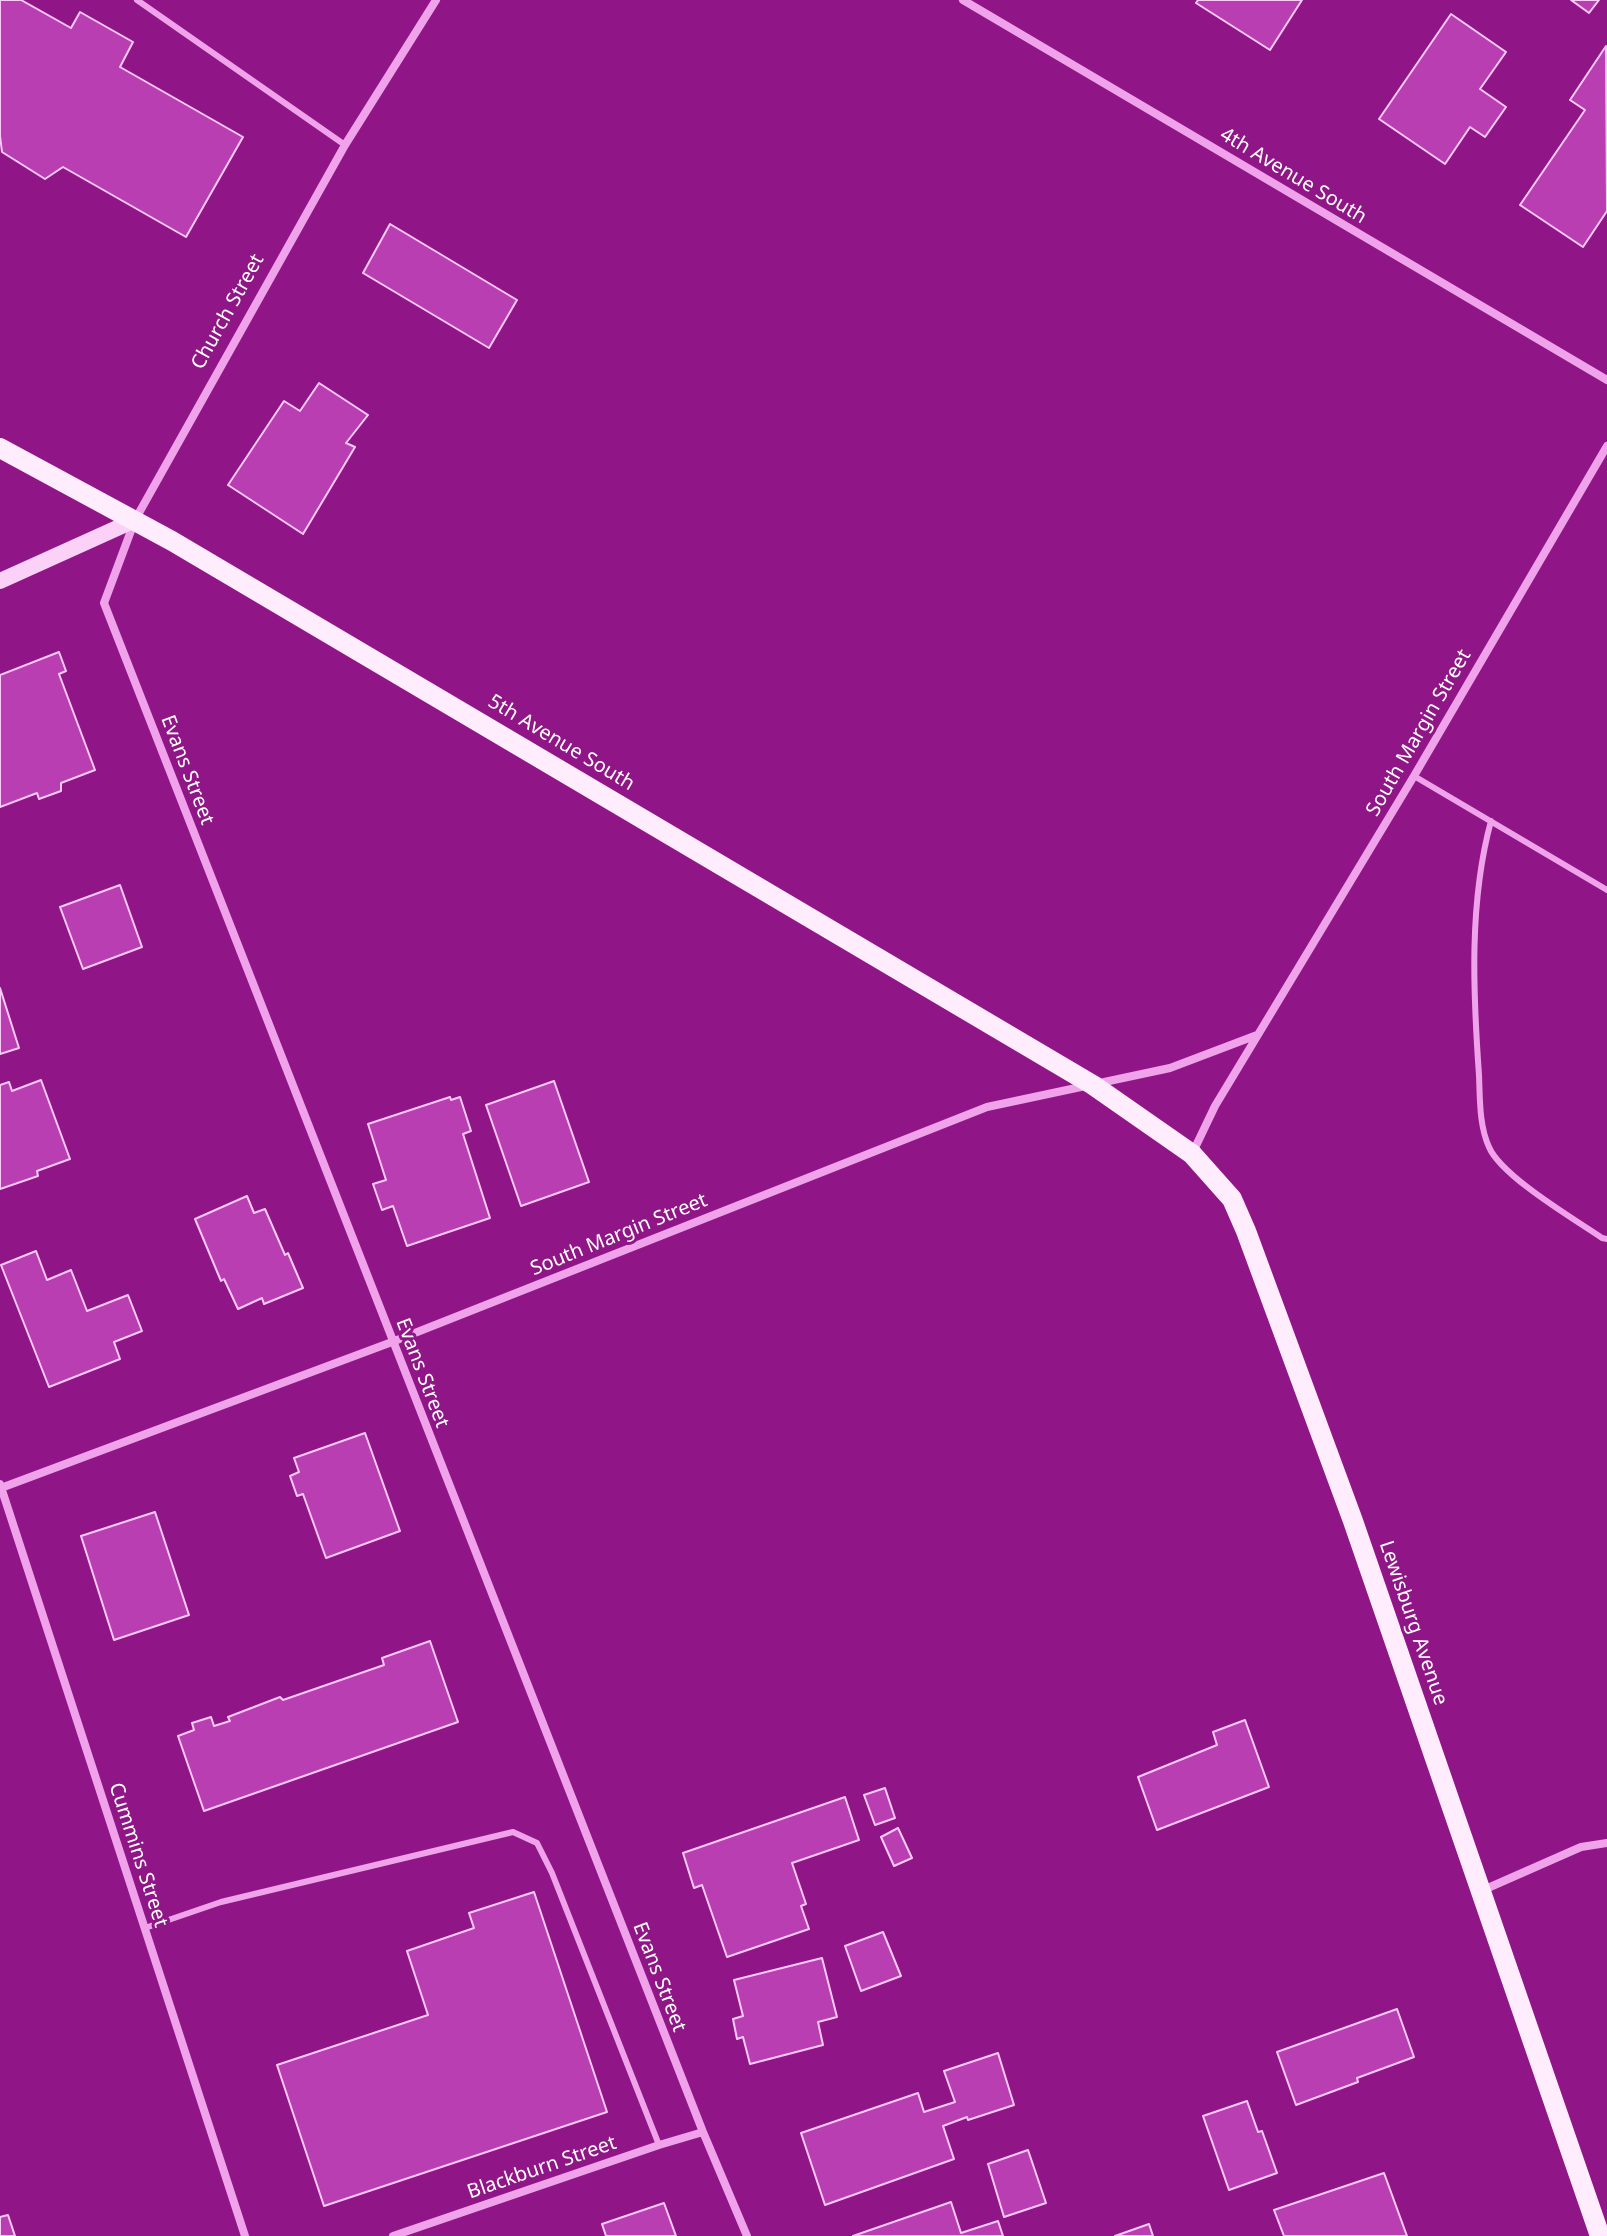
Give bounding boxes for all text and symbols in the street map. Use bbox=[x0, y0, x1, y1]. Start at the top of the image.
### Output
street label: 4th Avenue South bbox=[1215, 123, 1371, 229]
street label: Church Street bbox=[186, 250, 270, 374]
street label: South Margin Street bbox=[1361, 645, 1477, 821]
street label: 5th Avenue South bbox=[483, 690, 639, 796]
street label: Evans Street bbox=[155, 712, 219, 828]
street label: South Margin Street bbox=[527, 1189, 711, 1281]
street label: Evans Street bbox=[390, 1315, 454, 1431]
street label: Lewisburg Avenue bbox=[1374, 1538, 1452, 1708]
street label: Cummins Street bbox=[103, 1780, 173, 1930]
street label: Evans Street bbox=[627, 1919, 691, 2035]
street label: Blackburn Street bbox=[464, 2131, 620, 2205]

